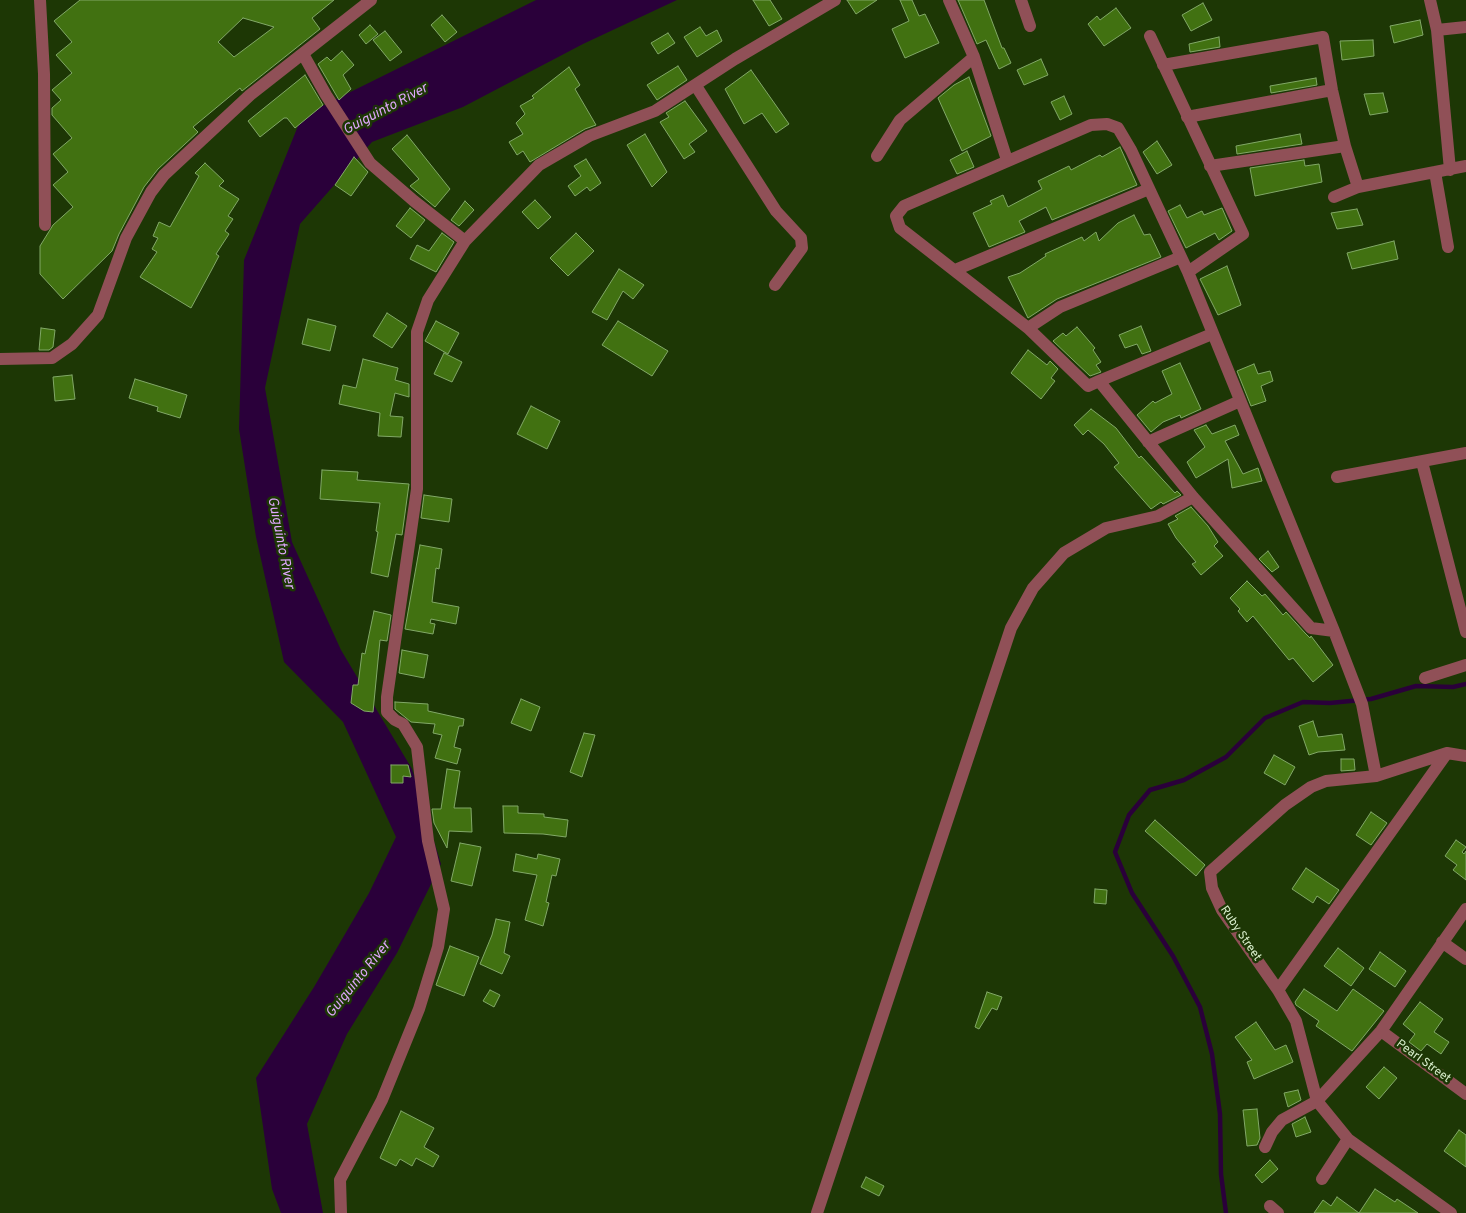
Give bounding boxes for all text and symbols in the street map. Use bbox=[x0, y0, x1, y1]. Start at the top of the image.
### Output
water label: Guiguinto River bbox=[341, 81, 431, 139]
water label: Guiguinto River bbox=[263, 496, 297, 590]
street label: Ruby Street bbox=[1216, 904, 1264, 964]
water label: Guiguinto River bbox=[323, 938, 395, 1022]
street label: Pearl Street bbox=[1393, 1037, 1453, 1087]

